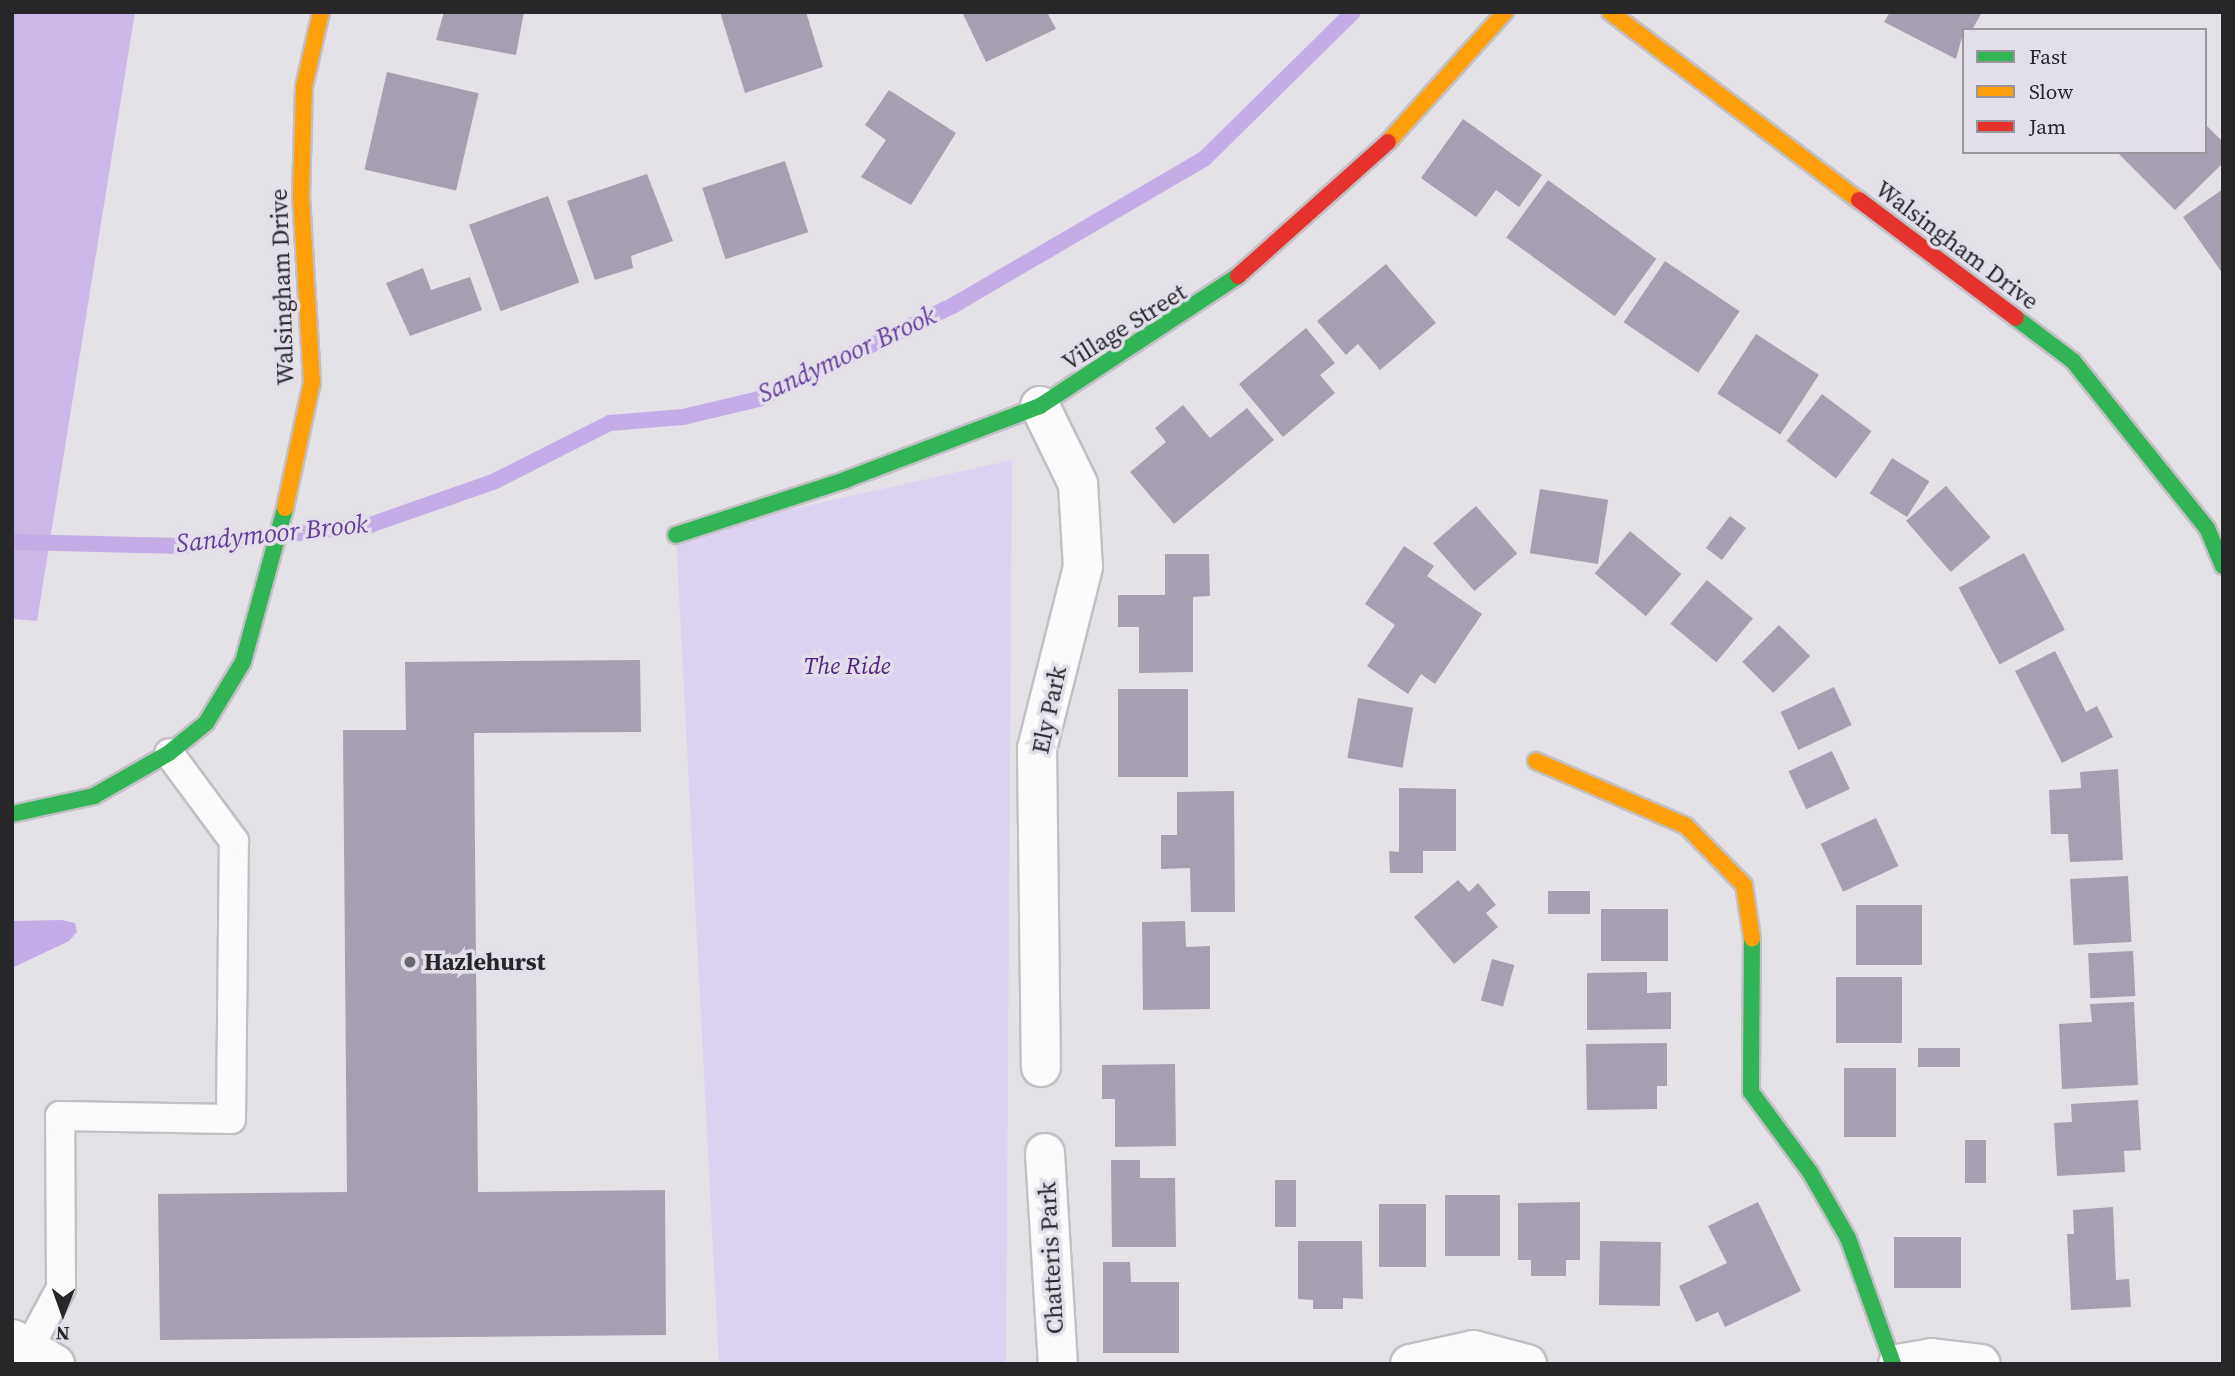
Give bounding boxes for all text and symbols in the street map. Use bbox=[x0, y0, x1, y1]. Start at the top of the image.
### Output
legend bbox=[1962, 28, 2207, 154]
text: Fast bbox=[2029, 42, 2067, 71]
text: Slow bbox=[2029, 77, 2073, 106]
text: Jam bbox=[2029, 112, 2066, 141]
street label: Walsingham Drive bbox=[1870, 174, 2044, 316]
street label: Walsingham Drive bbox=[264, 188, 300, 386]
street label: Village Street bbox=[1057, 278, 1191, 376]
water label: Sandymoor Brook bbox=[753, 300, 941, 410]
water label: Sandymoor Brook bbox=[175, 508, 369, 560]
park label: The Ride bbox=[803, 652, 891, 680]
street label: Ely Park bbox=[1026, 664, 1072, 756]
place label: Hazlehurst bbox=[424, 948, 545, 976]
marker: Hazlehurst bbox=[402, 954, 418, 970]
street label: Chatteris Park bbox=[1033, 1181, 1069, 1335]
north arrow bbox=[28, 1278, 98, 1348]
text: N bbox=[55, 1321, 70, 1347]

